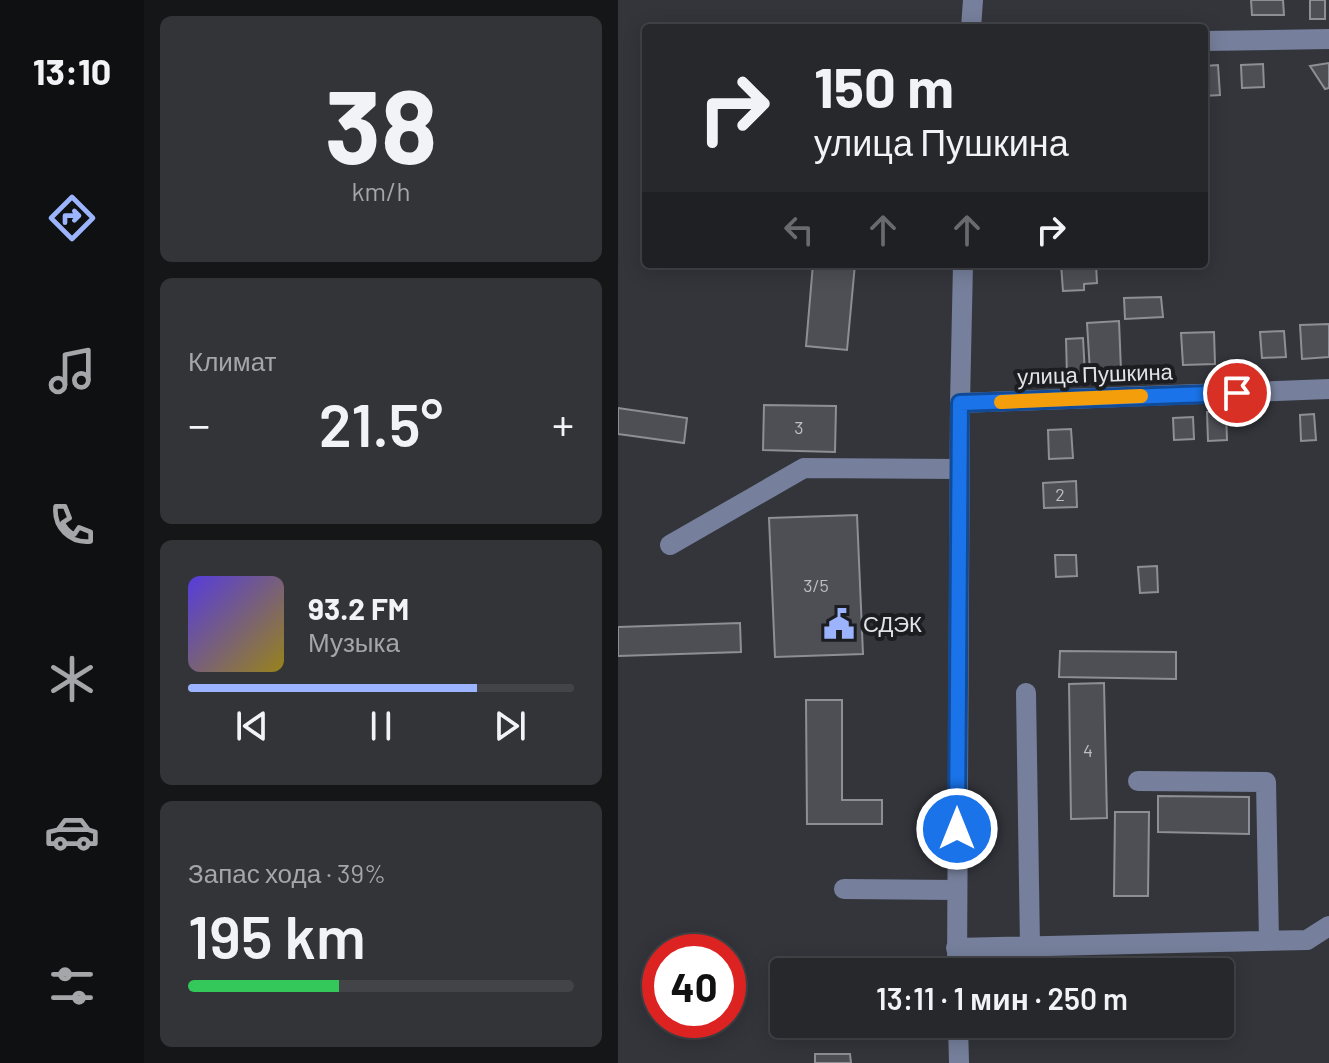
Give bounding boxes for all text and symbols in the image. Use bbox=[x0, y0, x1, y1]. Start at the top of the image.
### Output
text: 13:10 bbox=[33, 49, 111, 92]
text: 150 m bbox=[814, 52, 954, 119]
icon: right bbox=[682, 56, 786, 160]
text: 38 bbox=[325, 60, 437, 185]
text: улица Пушкина bbox=[814, 120, 1069, 163]
text: km/h bbox=[352, 175, 410, 206]
icon: directions bbox=[44, 190, 100, 246]
icon: left bbox=[777, 208, 821, 252]
icon: ahead bbox=[861, 208, 905, 252]
icon: ahead bbox=[945, 208, 989, 252]
icon: right bbox=[1029, 208, 1073, 252]
icon: music bbox=[44, 343, 100, 399]
text: Климат bbox=[188, 345, 277, 376]
street label: улица Пушкина bbox=[1017, 357, 1174, 390]
pin bbox=[1203, 359, 1271, 427]
icon: arrive bbox=[1215, 371, 1259, 415]
text: 21.5° bbox=[319, 387, 443, 459]
text: − bbox=[188, 397, 210, 450]
text: + bbox=[552, 397, 574, 450]
house number: 3 bbox=[794, 416, 804, 438]
house number: 2 bbox=[1055, 483, 1065, 505]
icon: phone bbox=[44, 497, 100, 553]
house number: 3/5 bbox=[803, 574, 829, 596]
text: 93.2 FM bbox=[308, 590, 409, 626]
public building icon: СДЭК bbox=[822, 607, 856, 641]
place label: СДЭК bbox=[863, 610, 922, 637]
text: Музыка bbox=[308, 626, 400, 657]
icon: climate bbox=[44, 651, 100, 707]
icon: previous bbox=[230, 704, 274, 748]
icon: pause bbox=[359, 704, 403, 748]
icon: next bbox=[488, 704, 532, 748]
house number: 4 bbox=[1083, 739, 1093, 761]
position arrow bbox=[915, 787, 999, 871]
icon: car bbox=[44, 804, 100, 860]
text: Запас хода · 39% bbox=[188, 857, 386, 888]
text: 195 km bbox=[188, 899, 366, 971]
speed limit sign: 40 bbox=[642, 934, 746, 1038]
icon: filters bbox=[44, 958, 100, 1014]
text: 13:11 · 1 мин · 250 m bbox=[876, 980, 1128, 1016]

